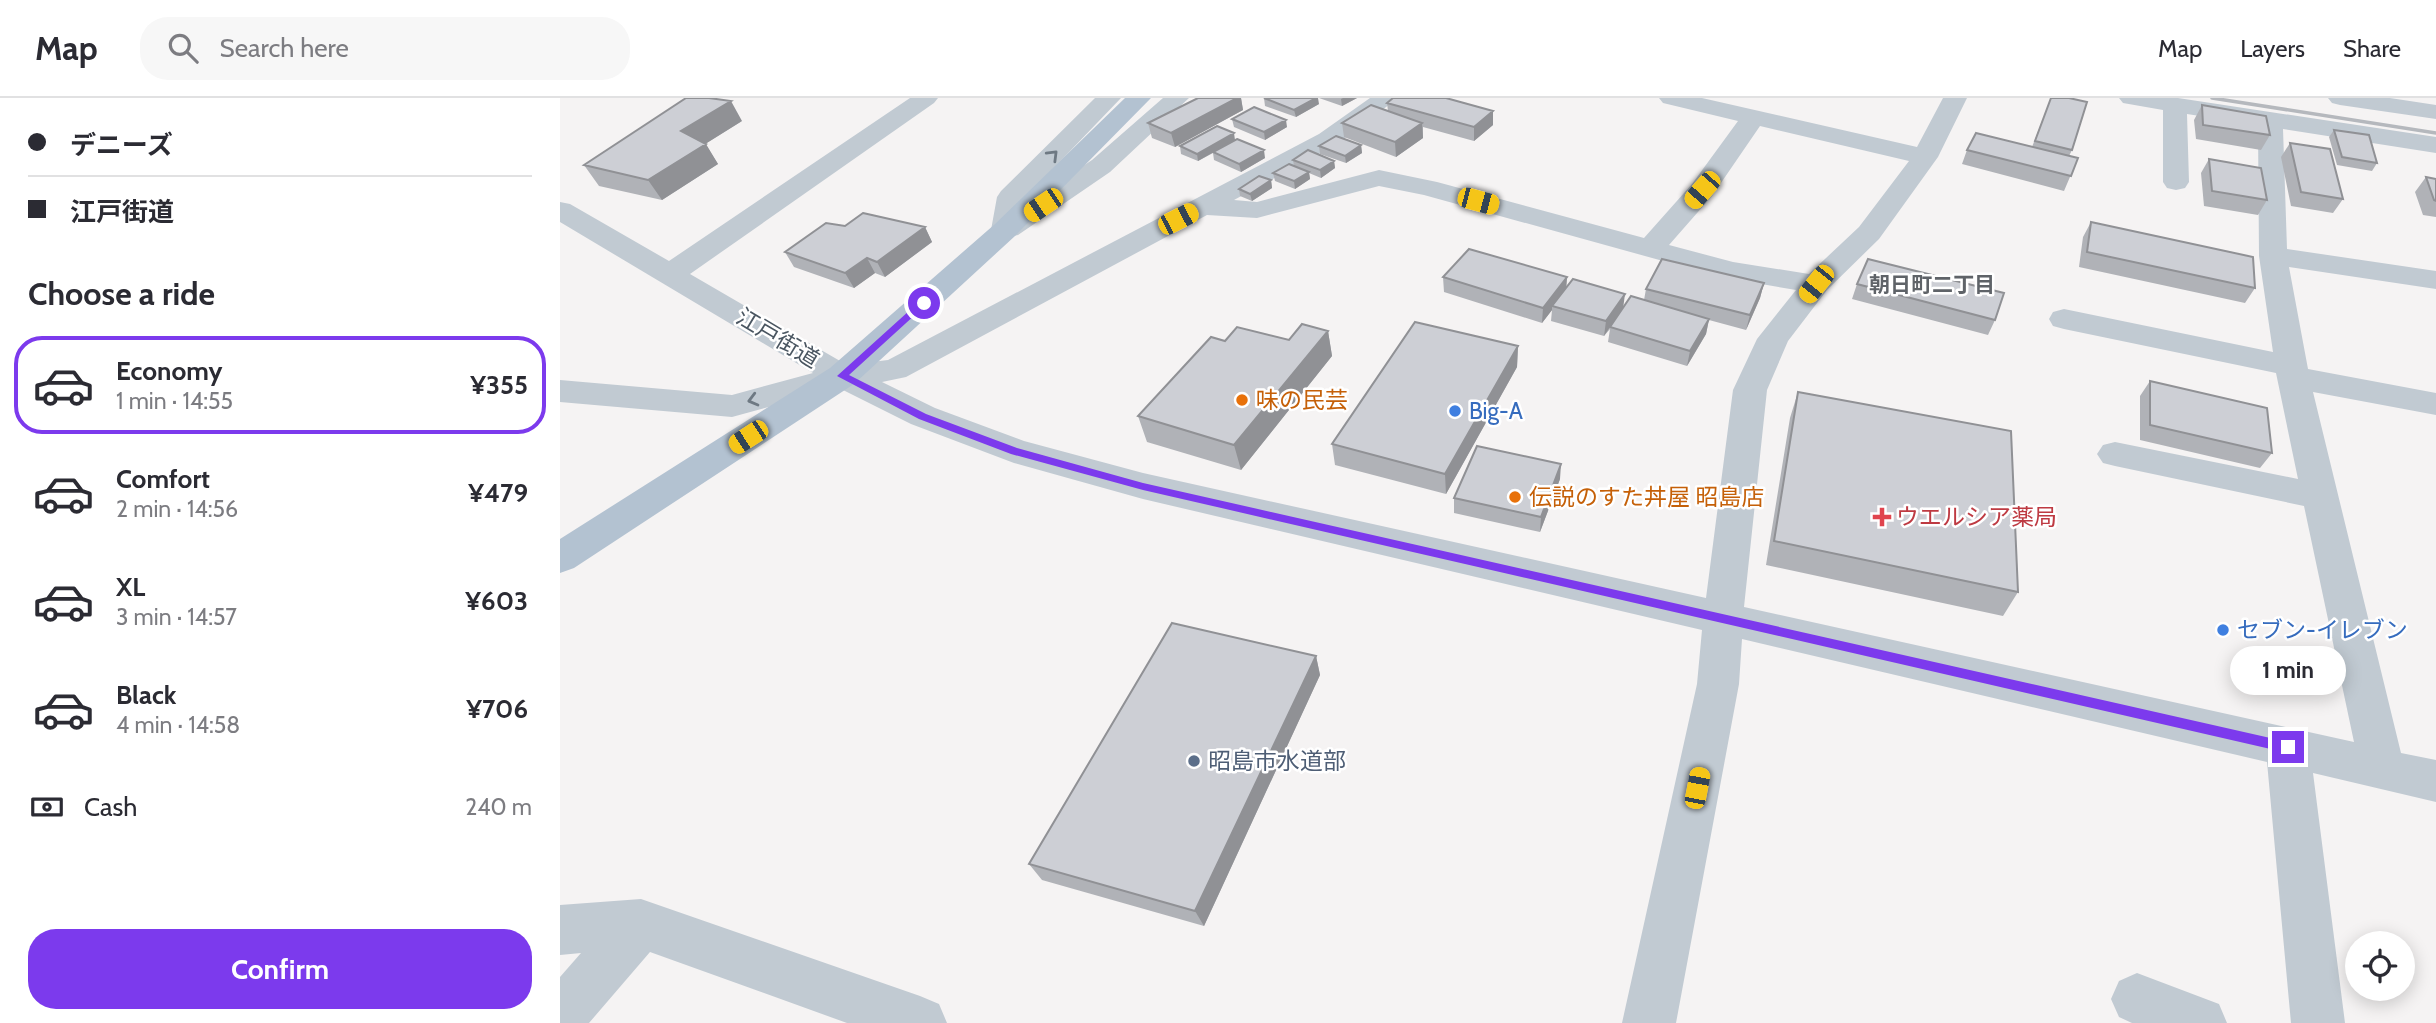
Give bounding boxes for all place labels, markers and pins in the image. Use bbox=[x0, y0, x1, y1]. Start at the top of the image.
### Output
place label: 味の民芸 bbox=[1256, 386, 1348, 414]
marker: 味の民芸 bbox=[1234, 392, 1250, 408]
place label: Big-A bbox=[1469, 397, 1523, 425]
marker: Big-A bbox=[1447, 403, 1463, 419]
place label: 伝説のすた丼屋 昭島店 bbox=[1529, 483, 1764, 511]
marker: 伝説のすた丼屋 昭島店 bbox=[1507, 489, 1523, 505]
place label: ウエルシア薬局 bbox=[1896, 503, 2057, 531]
marker: ウエルシア薬局 bbox=[1874, 509, 1890, 525]
place label: セブン-イレブン bbox=[2237, 616, 2408, 644]
marker: セブン-イレブン bbox=[2215, 622, 2231, 638]
place label: 昭島市水道部 bbox=[1208, 747, 1346, 775]
marker: 昭島市水道部 bbox=[1186, 753, 1202, 769]

